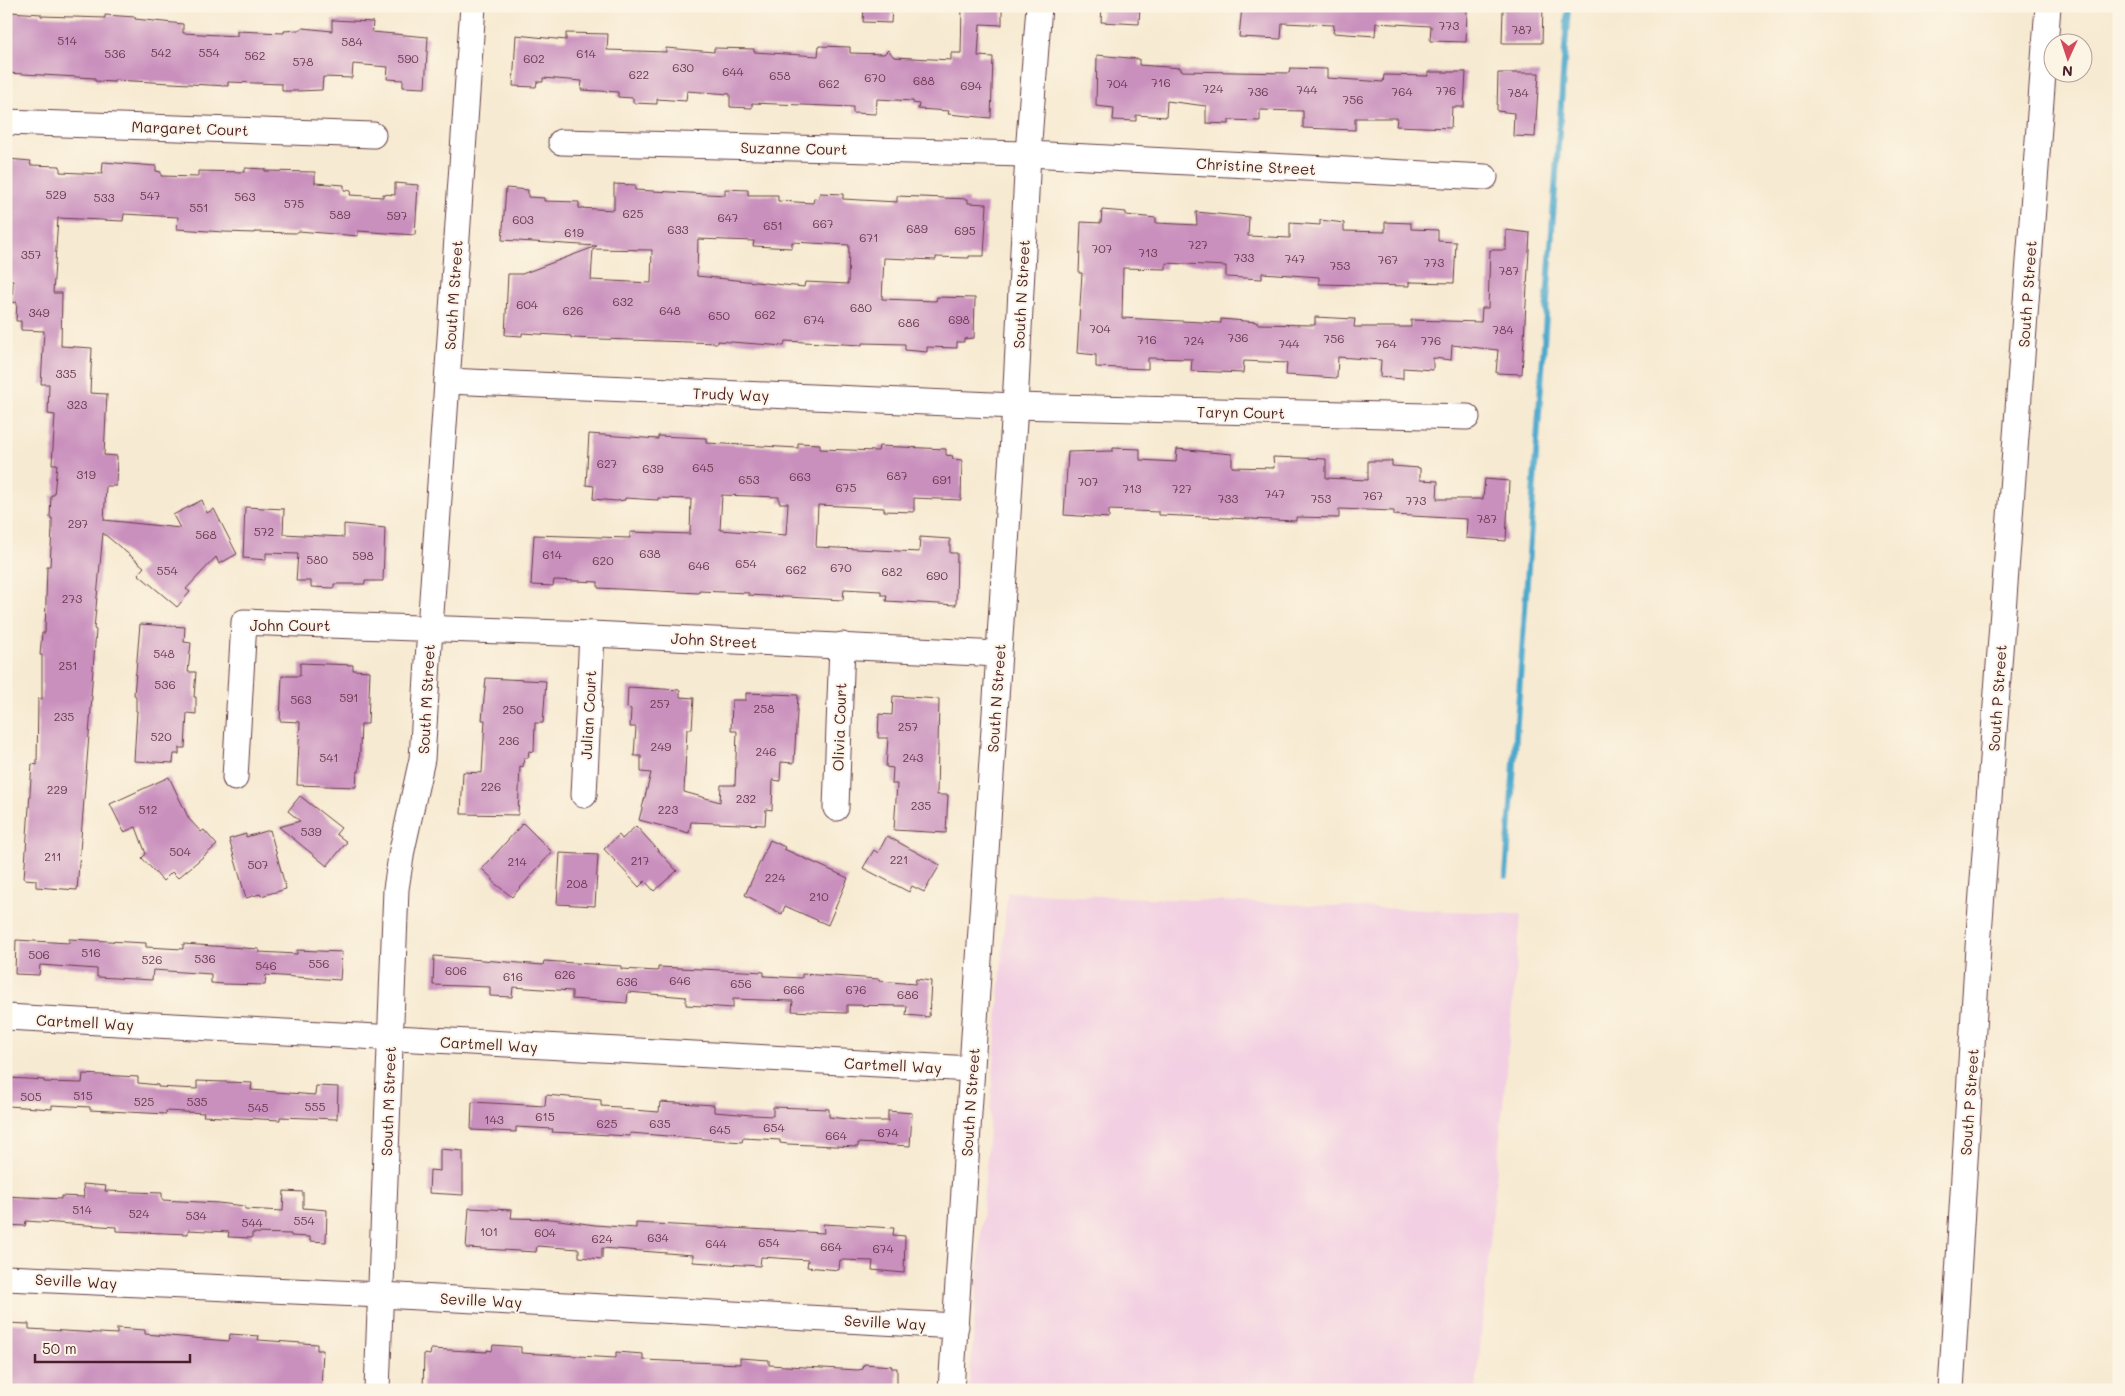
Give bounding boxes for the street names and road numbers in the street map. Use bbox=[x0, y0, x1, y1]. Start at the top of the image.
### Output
street label: Margaret Court bbox=[131, 116, 249, 140]
street label: Suzanne Court bbox=[740, 137, 848, 159]
street label: Christine Street bbox=[1196, 153, 1316, 179]
street label: South M Street bbox=[439, 239, 467, 351]
street label: South N Street bbox=[1008, 239, 1034, 349]
street label: South P Street bbox=[2013, 240, 2041, 348]
street label: Trudy Way bbox=[692, 383, 770, 405]
street label: Taryn Court bbox=[1197, 401, 1285, 423]
street label: John Court bbox=[250, 615, 330, 635]
street label: John Street bbox=[670, 628, 758, 652]
street label: South N Street bbox=[982, 643, 1010, 753]
street label: South M Street bbox=[413, 644, 439, 754]
street label: South P Street bbox=[1983, 644, 2011, 752]
street label: Julian Court bbox=[576, 670, 600, 760]
street label: Olivia Court bbox=[827, 682, 851, 772]
street label: Cartmell Way bbox=[35, 1009, 135, 1035]
street label: Cartmell Way bbox=[439, 1031, 539, 1057]
street label: South M Street bbox=[376, 1046, 400, 1156]
street label: South N Street bbox=[956, 1047, 984, 1157]
street label: South P Street bbox=[1955, 1048, 1983, 1156]
street label: Cartmell Way bbox=[843, 1052, 943, 1078]
street label: Seville Way bbox=[34, 1269, 118, 1293]
street label: Seville Way bbox=[439, 1288, 523, 1312]
street label: Seville Way bbox=[843, 1310, 927, 1334]

